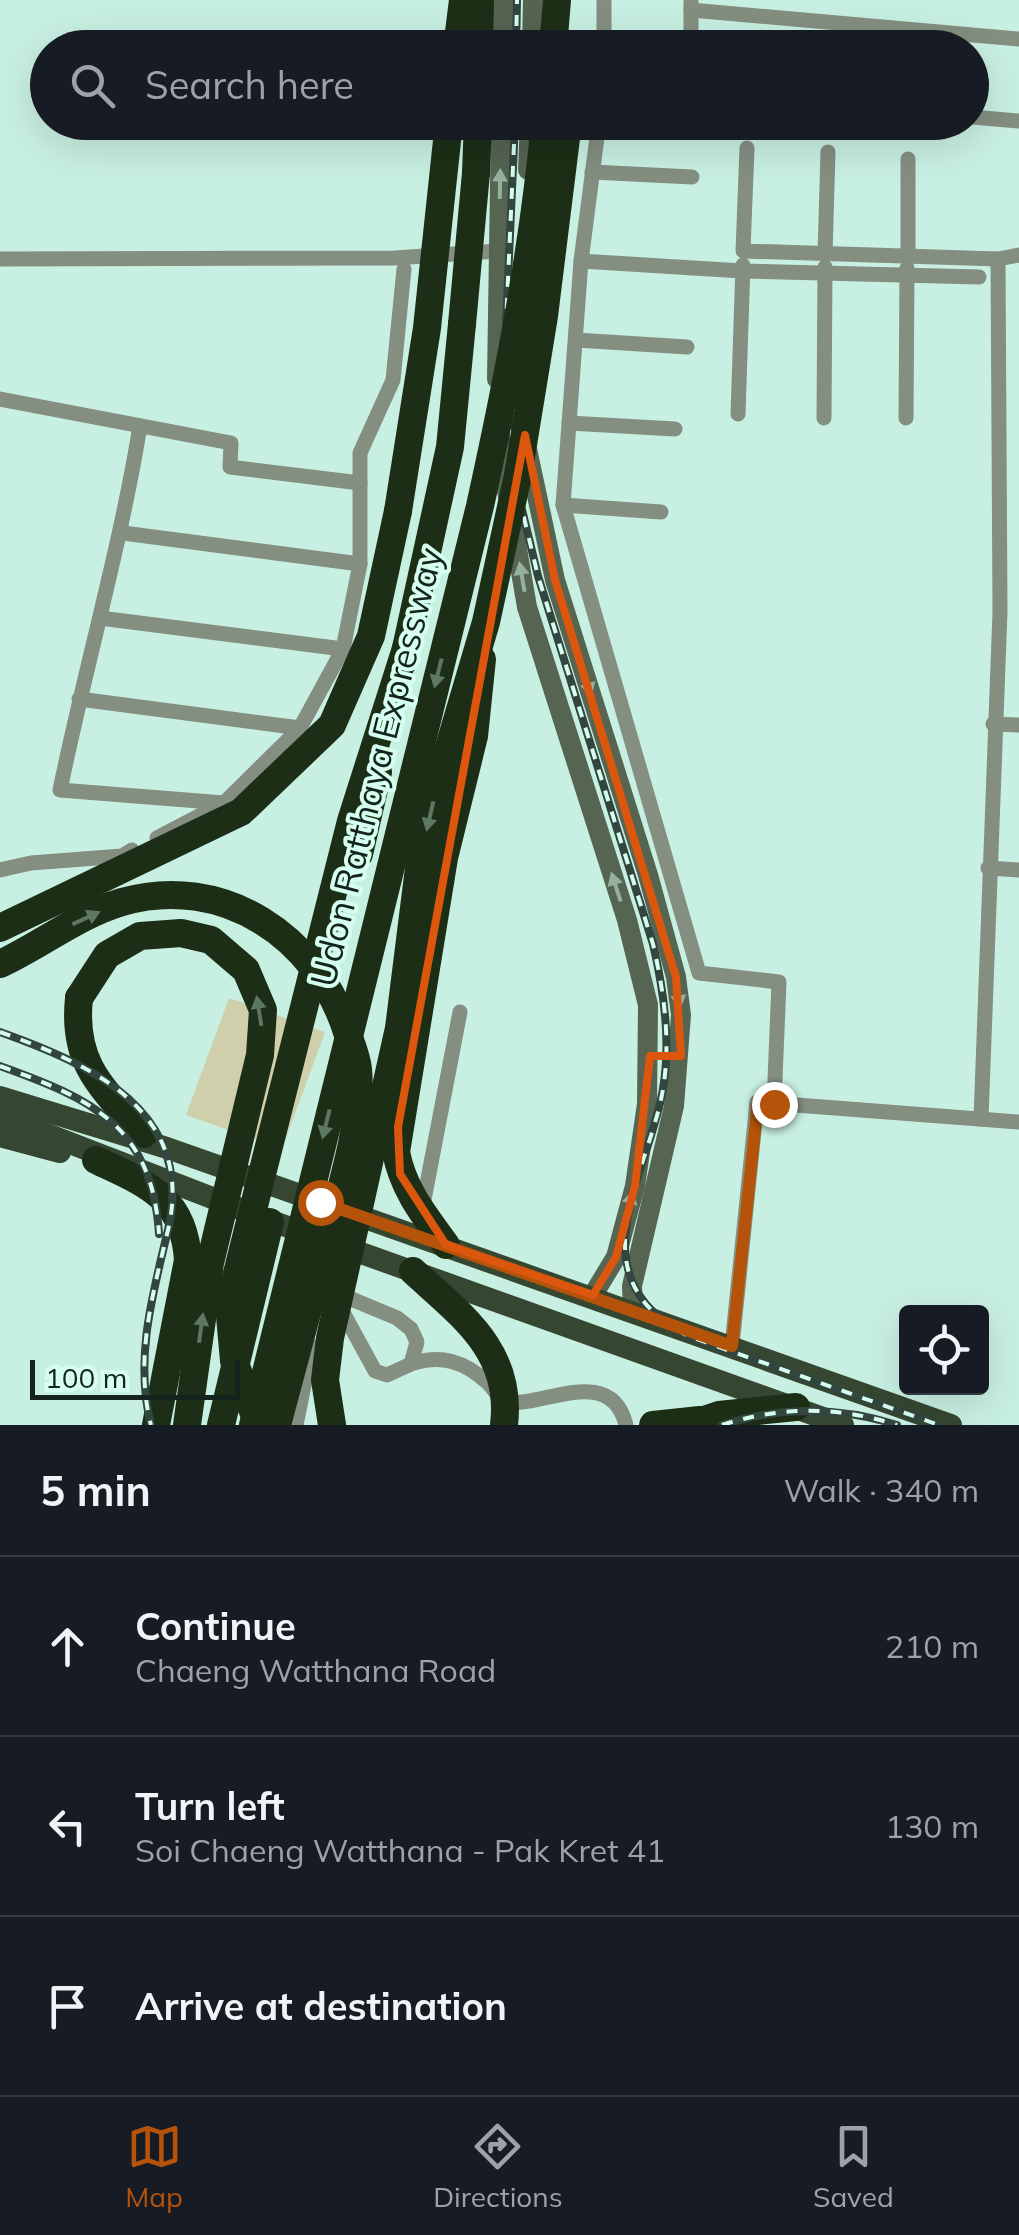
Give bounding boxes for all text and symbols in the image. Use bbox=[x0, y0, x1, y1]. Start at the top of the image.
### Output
search box bbox=[30, 30, 989, 140]
icon: search bbox=[65, 58, 120, 113]
text: Search here bbox=[145, 61, 354, 109]
one-way arrow bbox=[492, 167, 508, 199]
street label: Udon Ratthaya Expressway bbox=[300, 543, 452, 991]
one-way arrow bbox=[514, 560, 529, 592]
one-way arrow bbox=[430, 658, 446, 689]
one-way arrow bbox=[581, 667, 596, 697]
one-way arrow bbox=[422, 801, 437, 832]
one-way arrow bbox=[608, 872, 623, 902]
one-way arrow bbox=[71, 910, 100, 926]
one-way arrow bbox=[671, 978, 687, 1009]
one-way arrow bbox=[251, 995, 267, 1026]
route end bbox=[752, 1082, 798, 1128]
one-way arrow bbox=[318, 1109, 333, 1140]
route start bbox=[298, 1180, 344, 1226]
one-way arrow bbox=[622, 1190, 638, 1221]
map controls bbox=[899, 1305, 989, 1395]
button: locate bbox=[899, 1305, 989, 1395]
one-way arrow bbox=[193, 1312, 209, 1344]
scale bar bbox=[30, 1355, 240, 1400]
text: 100 m bbox=[45, 1360, 127, 1395]
text: 5 min bbox=[40, 1464, 151, 1517]
text: Walk · 340 m bbox=[784, 1470, 979, 1510]
text: Continue bbox=[135, 1602, 296, 1650]
icon: ahead bbox=[40, 1619, 95, 1674]
text: 210 m bbox=[885, 1626, 979, 1666]
text: Chaeng Watthana Road bbox=[135, 1650, 496, 1690]
text: Turn left bbox=[135, 1782, 285, 1830]
icon: left bbox=[40, 1799, 95, 1854]
text: 130 m bbox=[885, 1806, 979, 1846]
text: Soi Chaeng Watthana - Pak Kret 41 bbox=[135, 1830, 665, 1870]
icon: arrive bbox=[40, 1979, 95, 2034]
text: Arrive at destination bbox=[135, 1982, 507, 2030]
tab: Map bbox=[125, 2119, 183, 2214]
tab: Directions bbox=[433, 2119, 563, 2214]
tab: Saved bbox=[813, 2119, 894, 2214]

